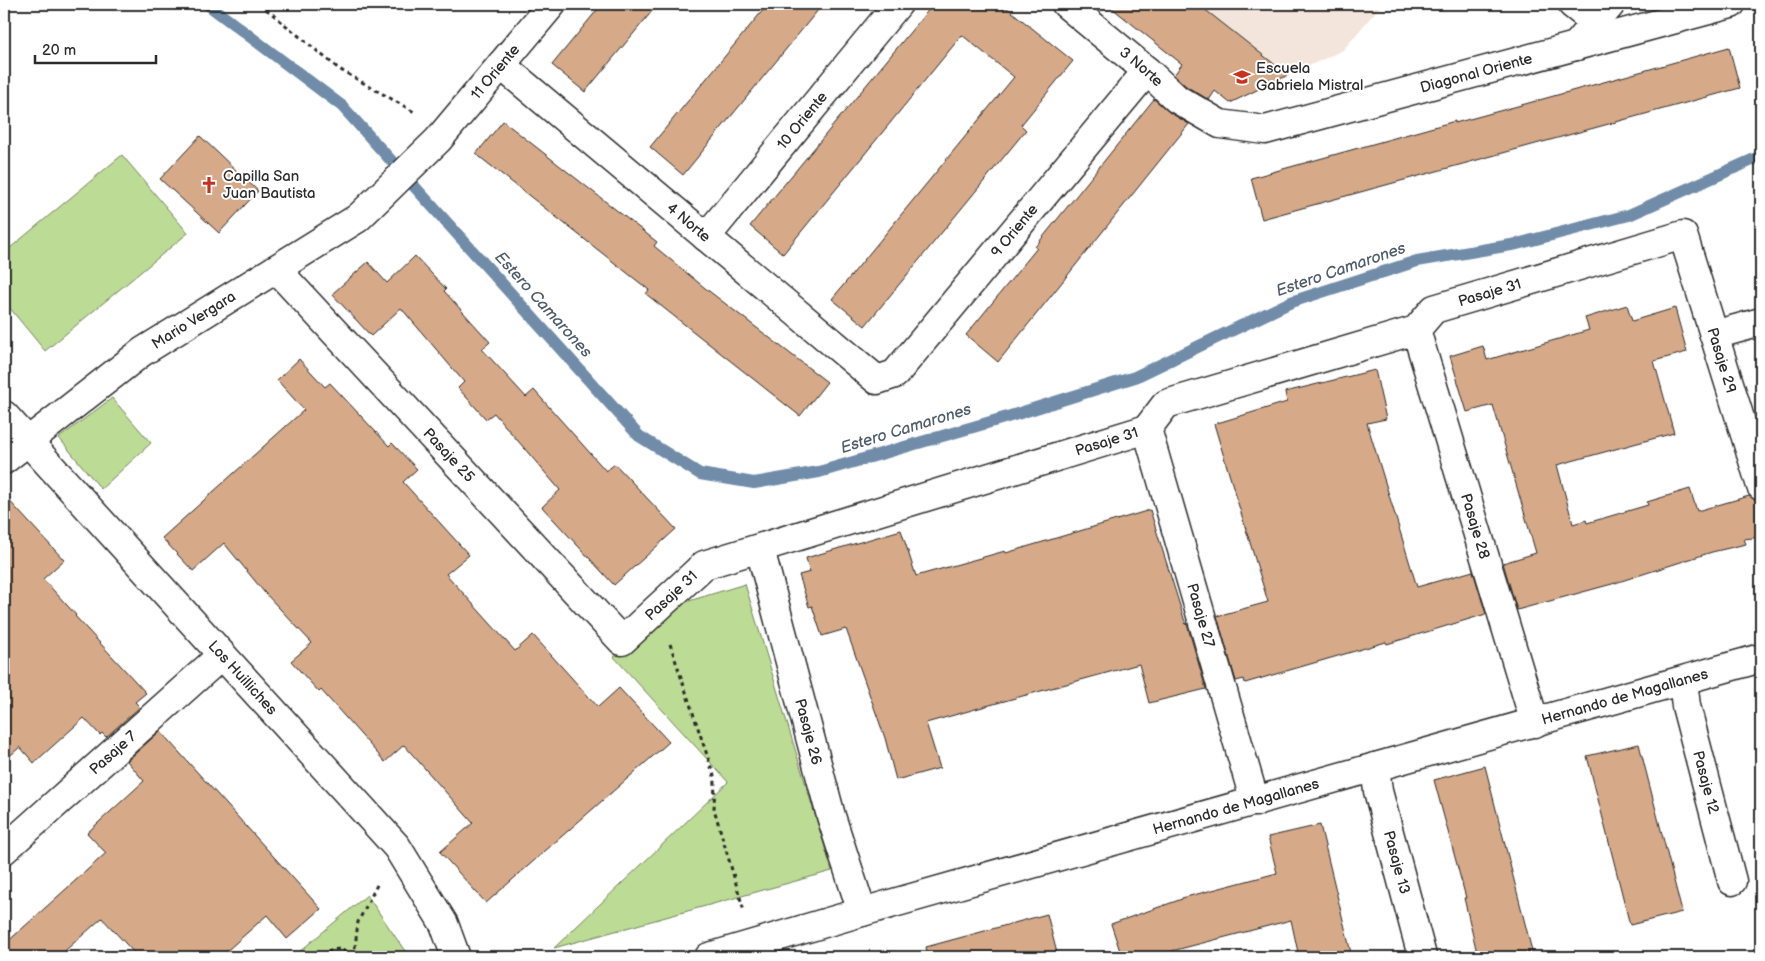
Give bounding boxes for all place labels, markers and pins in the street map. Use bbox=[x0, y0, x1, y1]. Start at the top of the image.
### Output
place label: Escuela Gabriela Mistral bbox=[1256, 59, 1363, 95]
school or university icon: Escuela Gabriela Mistral bbox=[1232, 67, 1252, 87]
place label: Capilla San Juan Bautista bbox=[223, 167, 315, 203]
church icon: Capilla San Juan Bautista bbox=[199, 175, 219, 195]

